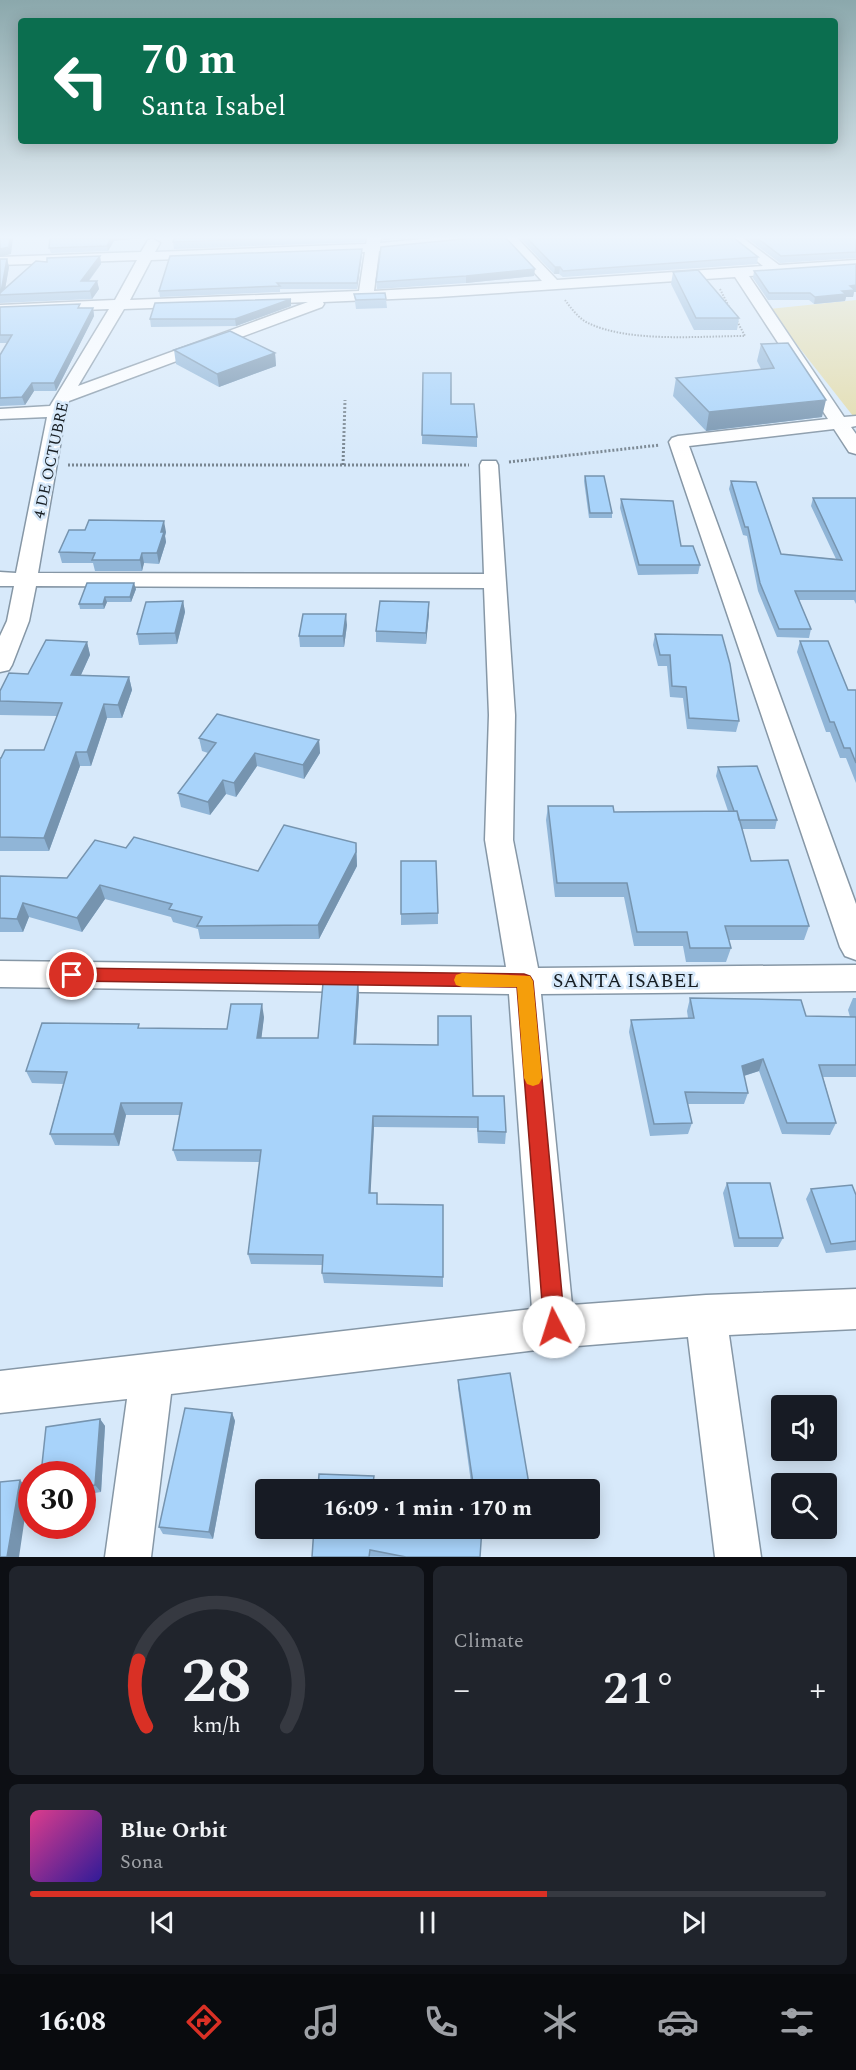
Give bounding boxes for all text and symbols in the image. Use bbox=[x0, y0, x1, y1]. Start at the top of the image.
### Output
text: 70 m bbox=[141, 29, 236, 92]
icon: left bbox=[42, 42, 120, 120]
text: Santa Isabel bbox=[141, 86, 286, 128]
street label: 4 DE OCTUBRE bbox=[27, 400, 75, 521]
pin bbox=[46, 949, 97, 1000]
icon: arrive bbox=[55, 958, 88, 991]
street label: SANTA ISABEL bbox=[553, 966, 699, 996]
position arrow bbox=[522, 1295, 586, 1359]
map controls bbox=[771, 1395, 837, 1539]
button: sound bbox=[771, 1395, 837, 1461]
speed limit sign: 30 bbox=[18, 1461, 96, 1539]
button: search bbox=[771, 1473, 837, 1539]
text: 16:09 · 1 min · 170 m bbox=[323, 1492, 532, 1525]
text: Climate bbox=[454, 1626, 524, 1656]
text: 28 bbox=[181, 1635, 251, 1730]
text: 21° bbox=[603, 1655, 676, 1724]
text: − bbox=[454, 1665, 470, 1715]
text: + bbox=[810, 1665, 826, 1715]
text: km/h bbox=[192, 1710, 240, 1743]
text: Blue Orbit bbox=[120, 1814, 227, 1847]
text: Sona bbox=[120, 1847, 163, 1877]
icon: previous bbox=[146, 1906, 179, 1939]
icon: pause bbox=[411, 1906, 444, 1939]
icon: next bbox=[677, 1906, 710, 1939]
text: 16:08 bbox=[38, 2001, 106, 2043]
icon: directions bbox=[183, 2001, 225, 2043]
icon: music bbox=[301, 2001, 343, 2043]
icon: phone bbox=[420, 2001, 462, 2043]
icon: climate bbox=[539, 2001, 581, 2043]
icon: car bbox=[657, 2001, 699, 2043]
icon: filters bbox=[776, 2001, 818, 2043]

